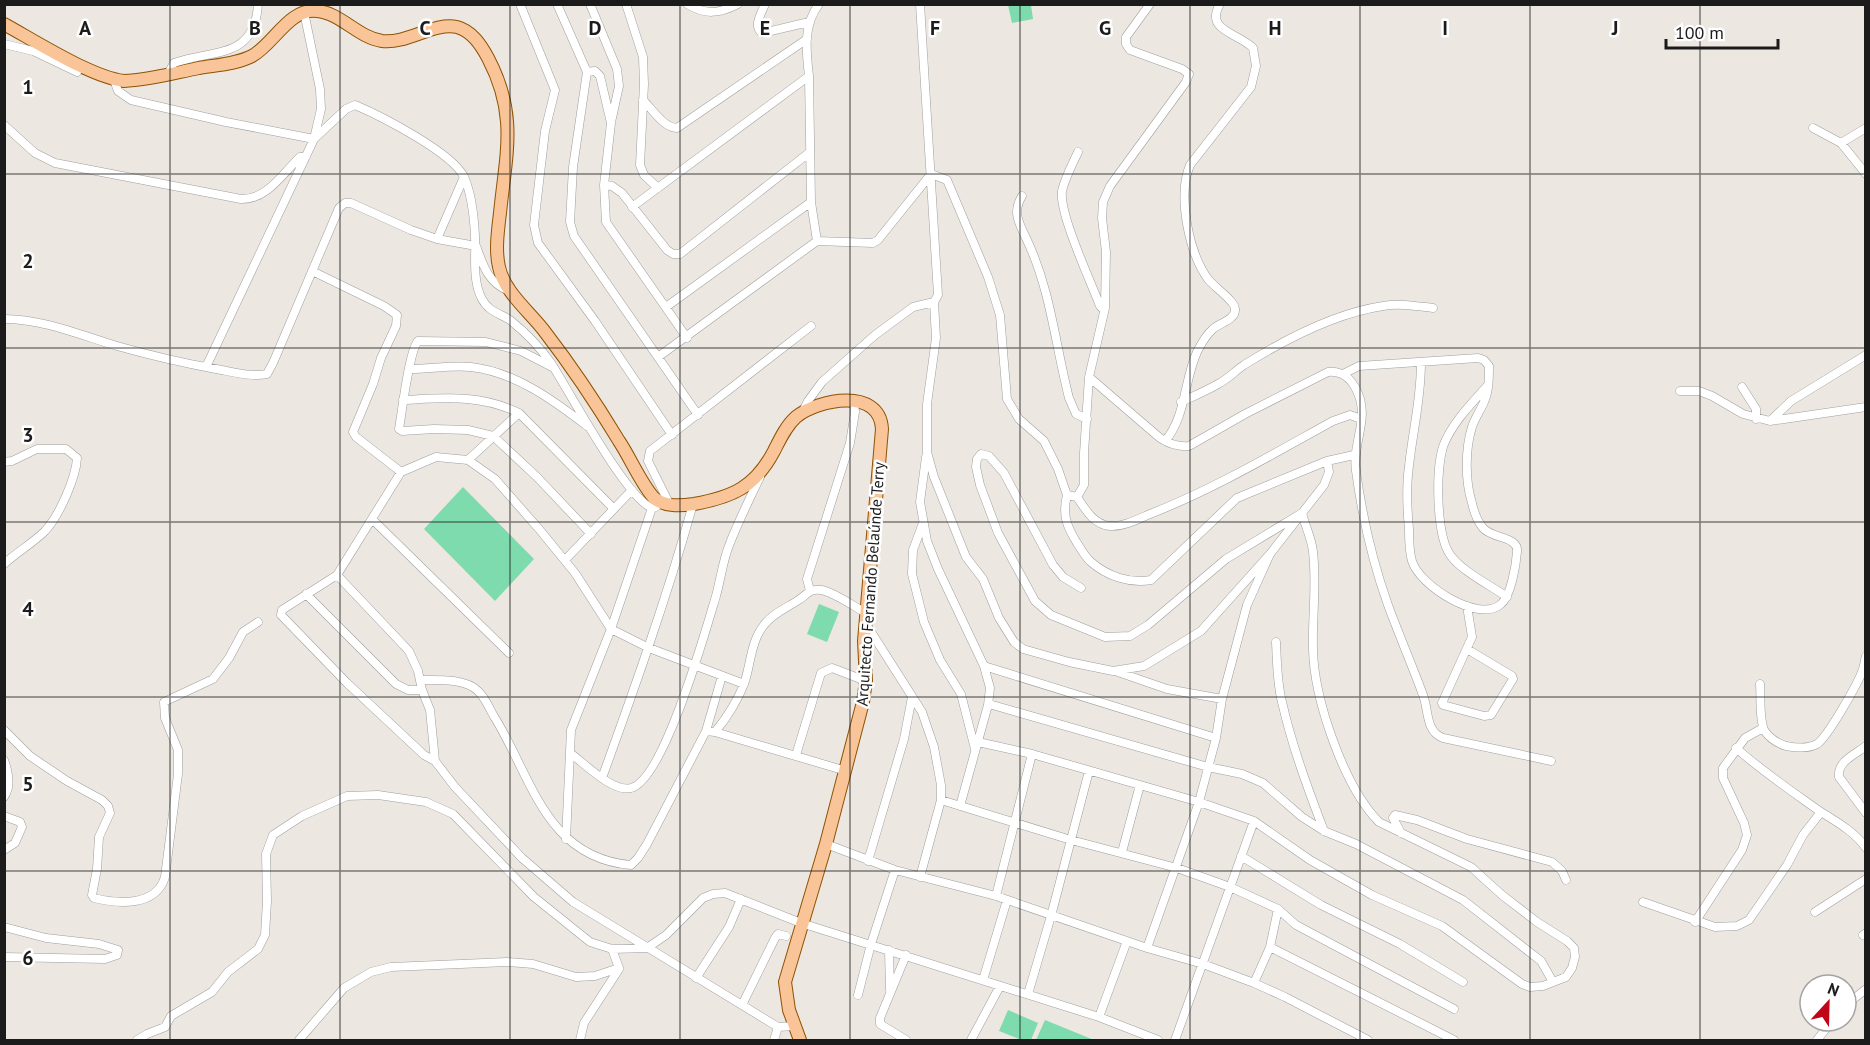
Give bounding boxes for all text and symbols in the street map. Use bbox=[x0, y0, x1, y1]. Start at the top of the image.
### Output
scale bar bbox=[1666, 12, 1778, 50]
text: A bbox=[79, 15, 92, 41]
text: B bbox=[249, 15, 261, 41]
text: C bbox=[419, 15, 431, 41]
text: D bbox=[589, 15, 602, 41]
text: E bbox=[760, 15, 770, 41]
text: F bbox=[930, 15, 940, 41]
text: G bbox=[1099, 15, 1111, 41]
text: H bbox=[1268, 15, 1282, 41]
text: I bbox=[1442, 15, 1448, 41]
text: J bbox=[1611, 15, 1618, 41]
text: 100 m bbox=[1675, 21, 1724, 44]
text: 1 bbox=[22, 74, 34, 100]
text: 2 bbox=[22, 248, 34, 274]
text: 3 bbox=[22, 422, 34, 448]
street label: Arquitecto Fernando Belaúnde Terry bbox=[851, 461, 889, 707]
text: 4 bbox=[22, 596, 34, 622]
text: 5 bbox=[22, 771, 34, 797]
text: 6 bbox=[22, 945, 34, 971]
north arrow bbox=[1798, 973, 1858, 1033]
text: N bbox=[1825, 978, 1842, 1000]

